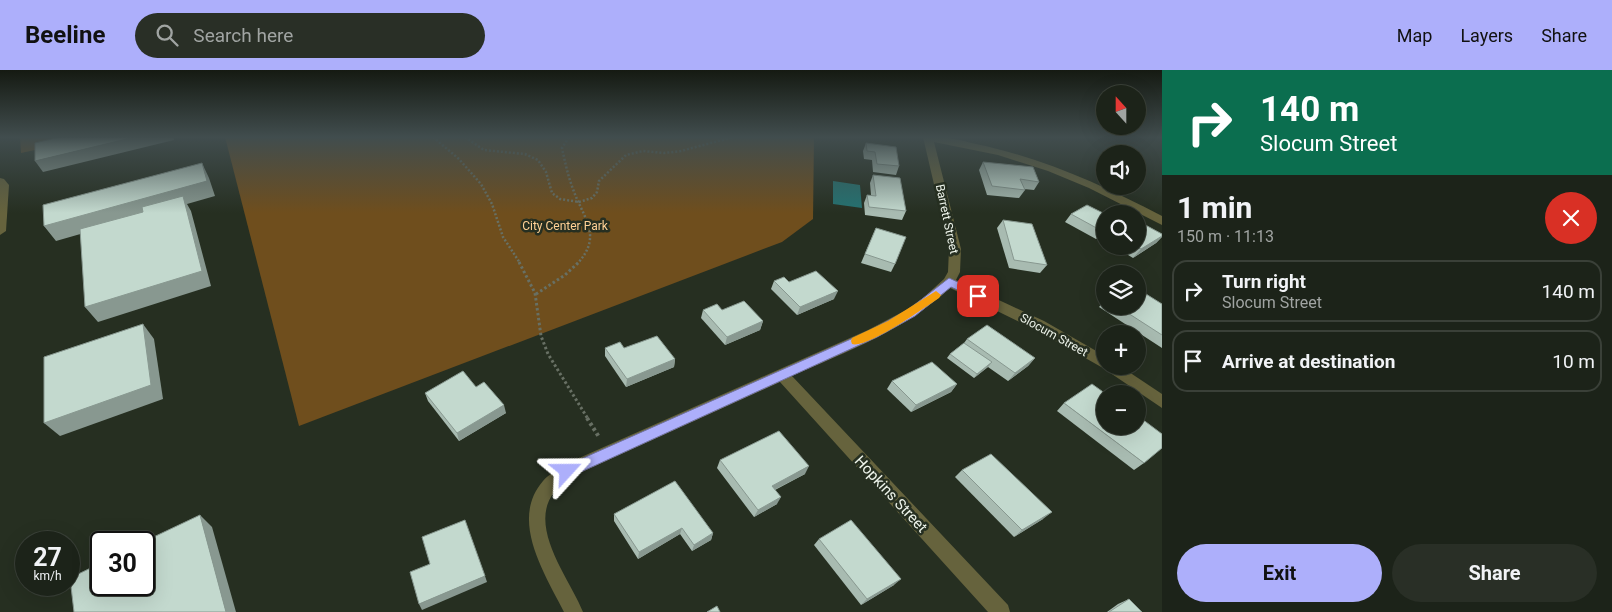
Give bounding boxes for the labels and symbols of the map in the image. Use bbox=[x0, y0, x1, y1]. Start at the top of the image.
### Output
north arrow bbox=[1096, 85, 1146, 135]
street label: Barrett Street bbox=[933, 183, 961, 255]
park label: City Center Park bbox=[522, 219, 609, 233]
pin bbox=[957, 275, 999, 317]
street label: Slocum Street bbox=[1018, 311, 1090, 359]
position arrow bbox=[540, 444, 592, 496]
street label: Hopkins Street bbox=[851, 452, 931, 536]
speed limit sign: 30 bbox=[90, 531, 155, 596]

